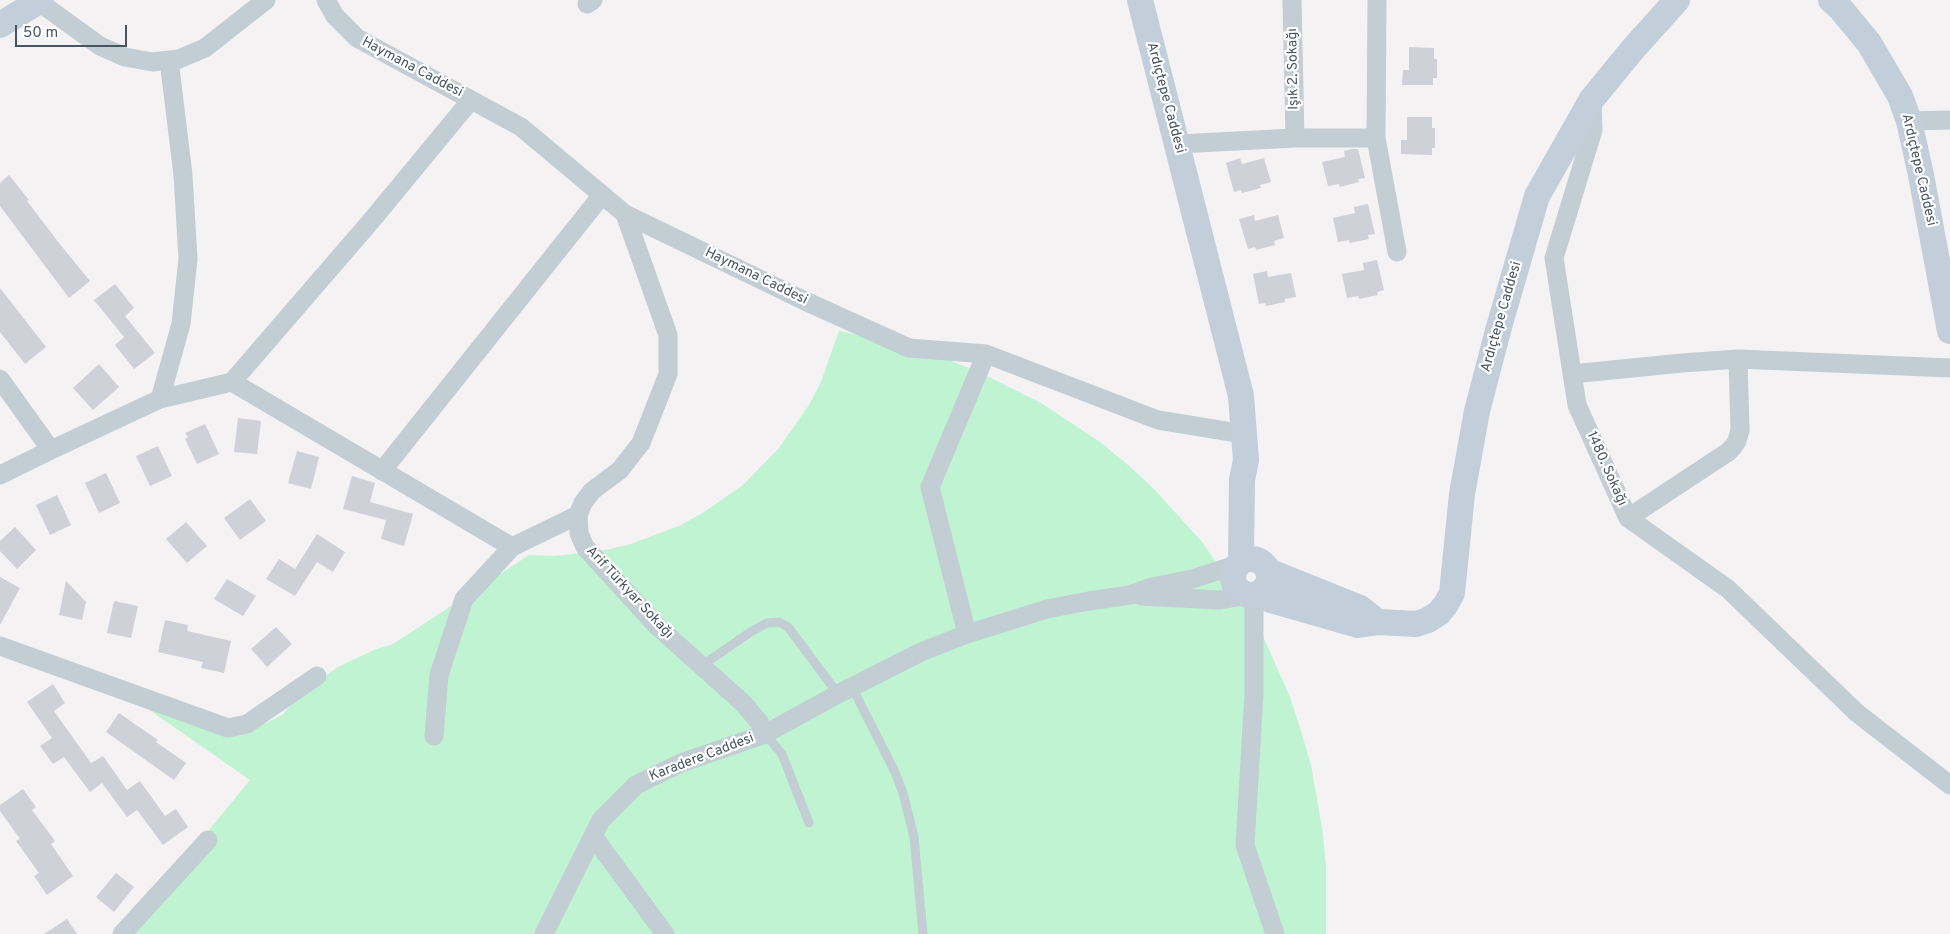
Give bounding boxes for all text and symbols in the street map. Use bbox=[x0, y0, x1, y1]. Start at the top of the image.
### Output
scale bar bbox=[18, 15, 130, 47]
text: 50 m bbox=[23, 24, 58, 43]
street label: Işık 2. Sokağı bbox=[1285, 28, 1303, 110]
street label: Haymana Caddesi bbox=[359, 34, 465, 102]
street label: Ardıçtepe Caddesi bbox=[1142, 41, 1188, 155]
street label: Ardıçtepe Caddesi bbox=[1897, 112, 1939, 228]
street label: Haymana Caddesi bbox=[702, 245, 810, 309]
street label: Ardıçtepe Caddesi bbox=[1478, 260, 1526, 374]
street label: 1480. Sokağı bbox=[1582, 429, 1630, 509]
street label: Arif Türkyar Sokağı bbox=[582, 543, 676, 643]
street label: Karadere Caddesi bbox=[647, 730, 757, 786]

